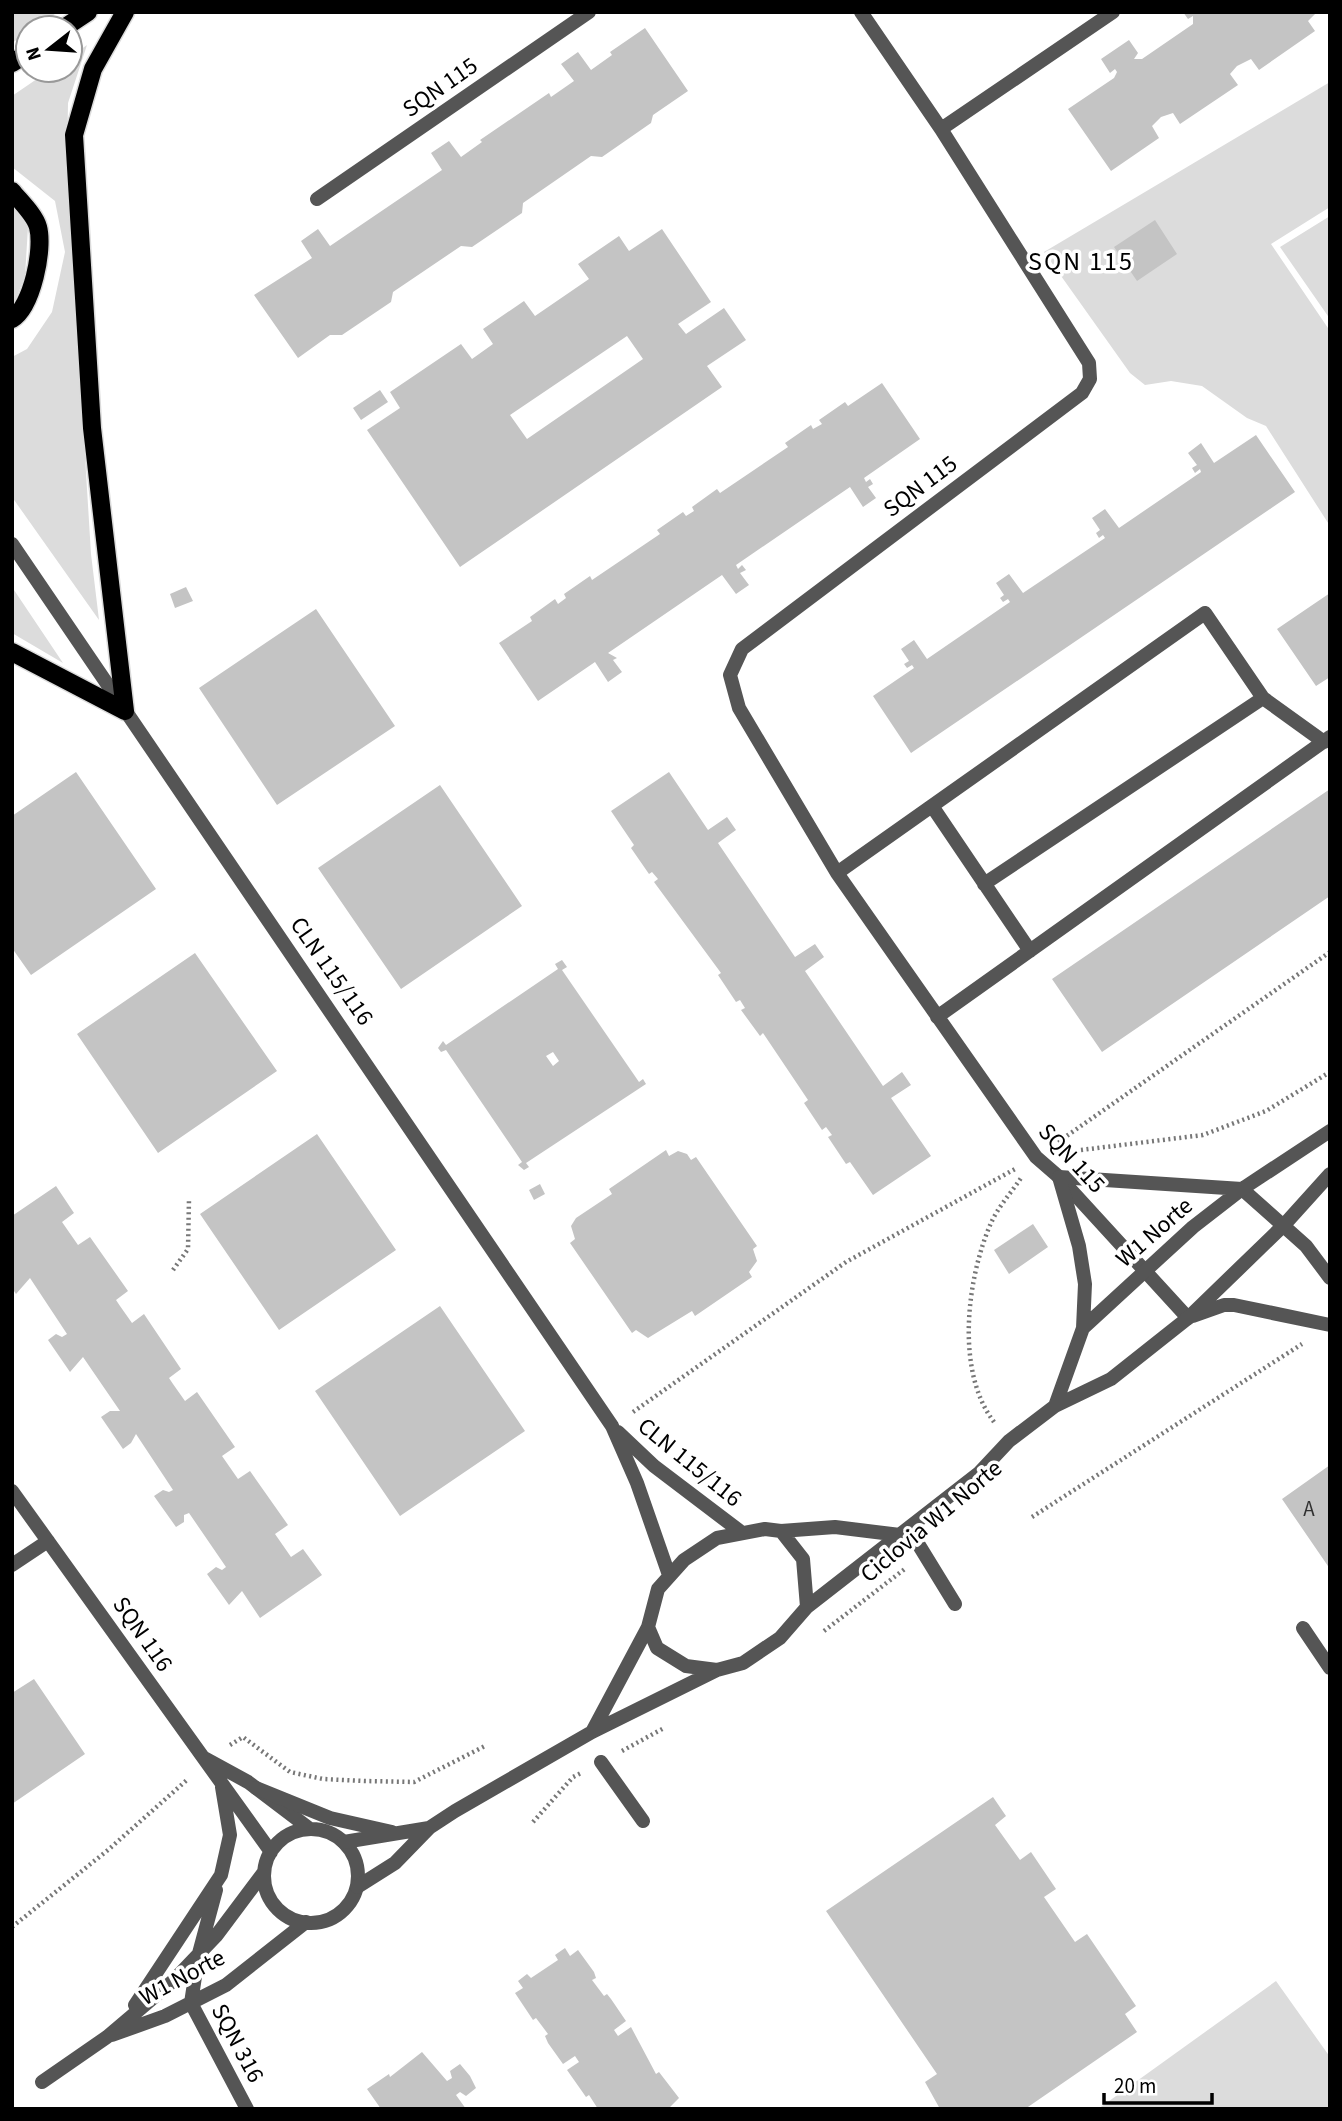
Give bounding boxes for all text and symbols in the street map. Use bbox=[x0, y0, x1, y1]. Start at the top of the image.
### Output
north arrow bbox=[14, 14, 84, 84]
text: N bbox=[19, 44, 49, 64]
street label: SQN 115 bbox=[395, 49, 485, 126]
district label: SQN 115 bbox=[1028, 243, 1134, 280]
street label: SQN 115 bbox=[876, 447, 965, 526]
street label: CLN 115/116 bbox=[281, 910, 382, 1033]
street label: SQN 115 bbox=[1030, 1115, 1113, 1201]
street label: W1 Norte bbox=[1108, 1189, 1201, 1276]
street label: CLN 115/116 bbox=[630, 1409, 750, 1516]
street label: Ciclovia W1 Norte bbox=[853, 1451, 1010, 1591]
house number: A bbox=[1303, 1494, 1315, 1524]
street label: SQN 116 bbox=[104, 1589, 181, 1679]
street label: W1 Norte bbox=[133, 1940, 231, 2015]
street label: SQN 316 bbox=[202, 1998, 273, 2089]
scale bar bbox=[1104, 2062, 1212, 2106]
text: 20 m bbox=[1114, 2071, 1156, 2101]

